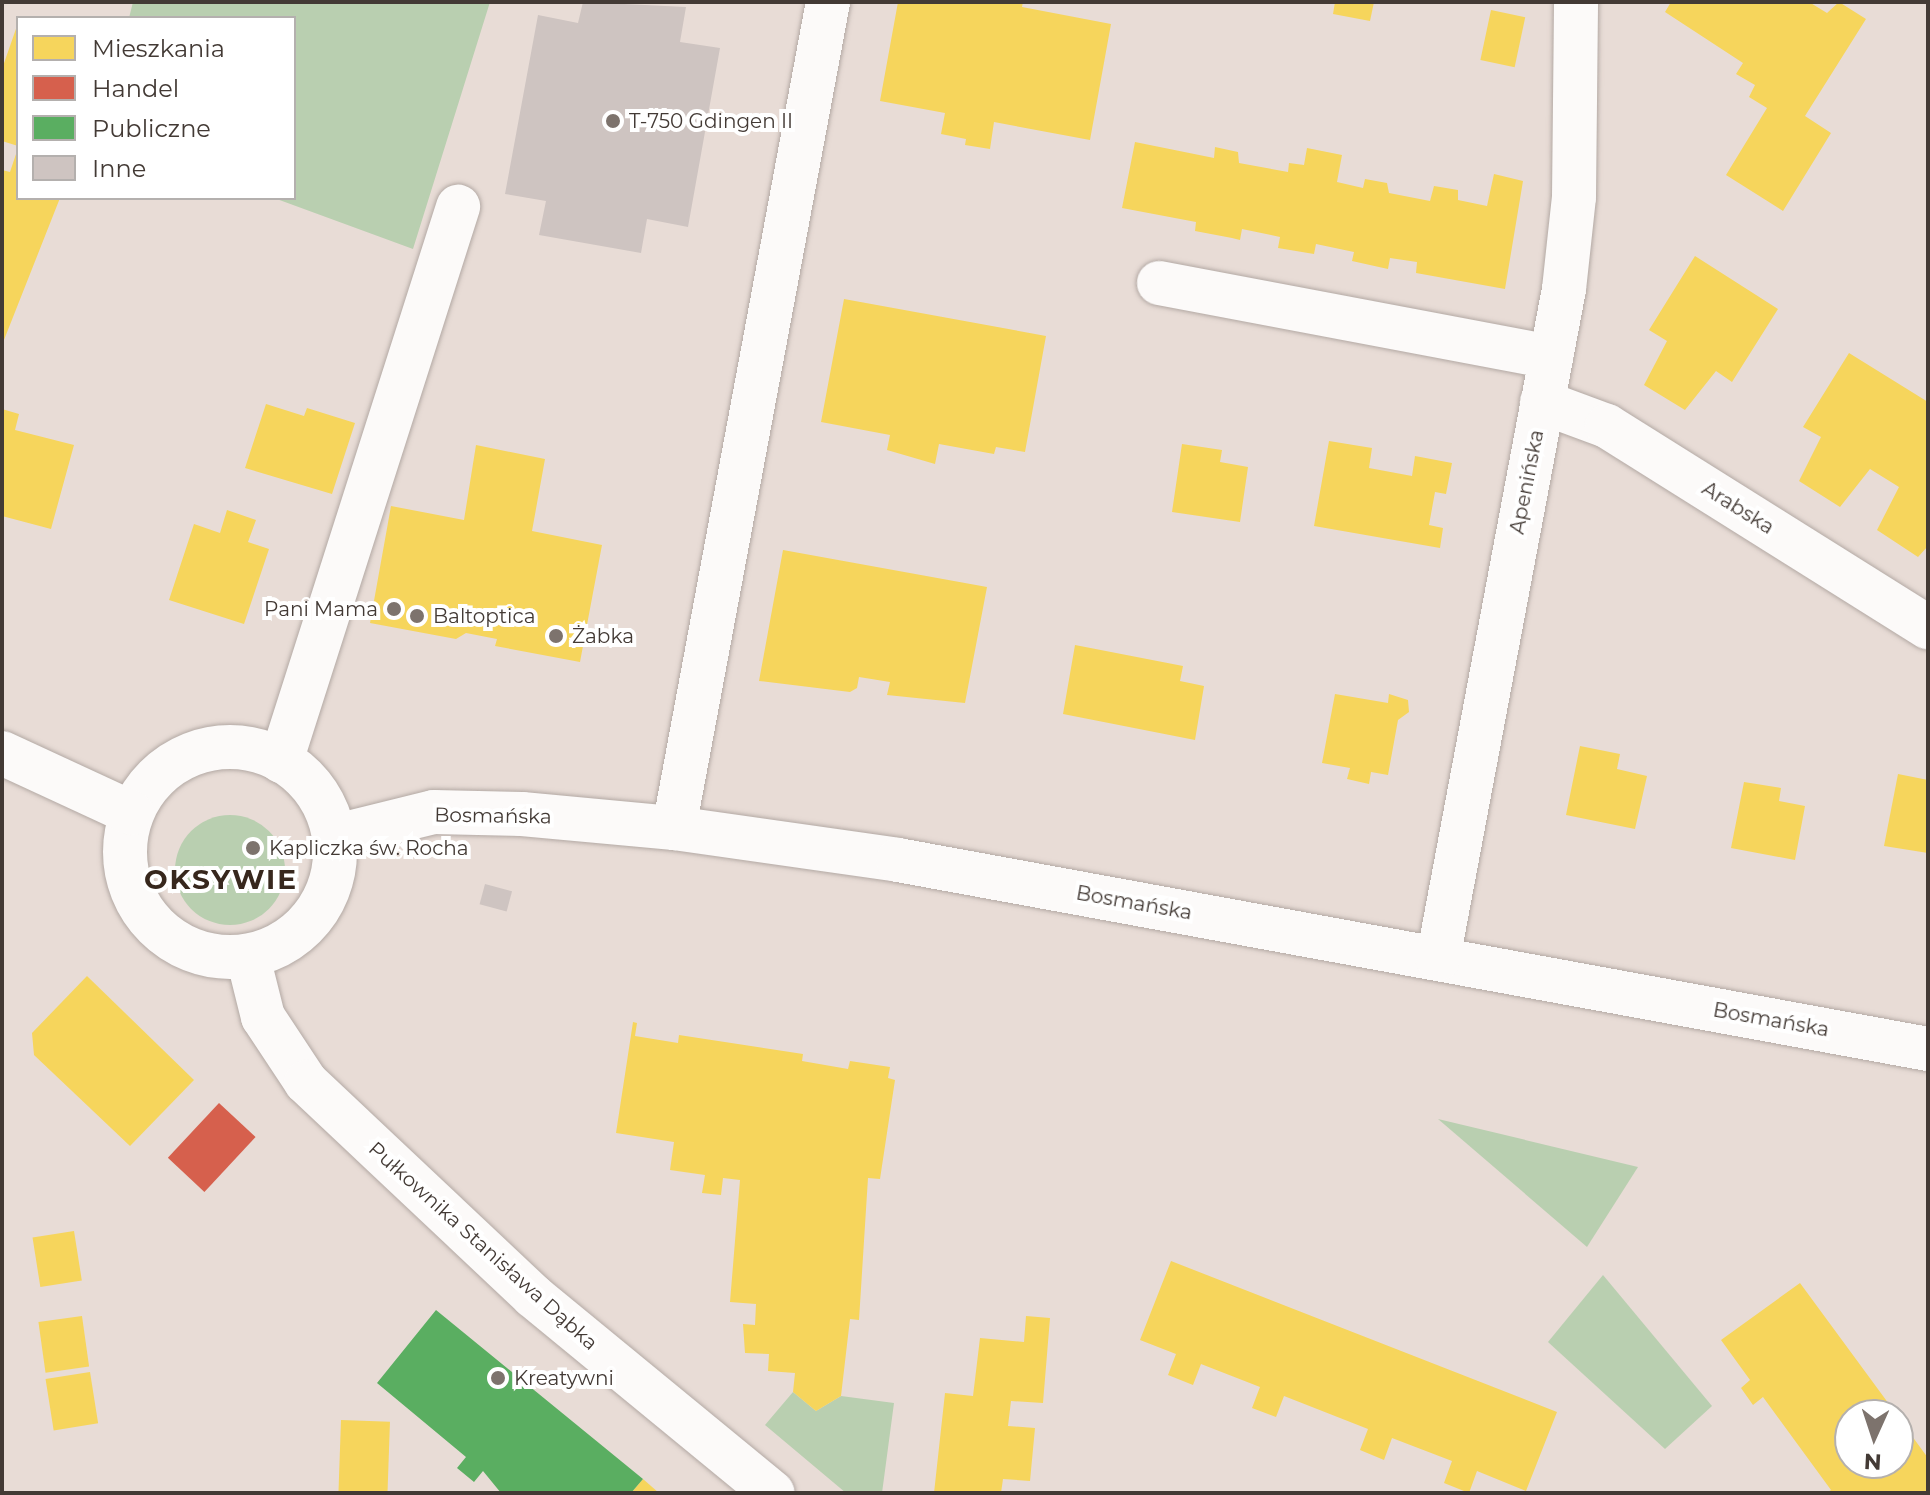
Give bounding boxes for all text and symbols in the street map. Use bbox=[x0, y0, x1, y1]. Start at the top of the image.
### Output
legend bbox=[16, 16, 296, 200]
text: Mieszkania bbox=[92, 34, 225, 63]
text: Handel bbox=[92, 74, 179, 103]
place label: T-750 Gdingen II bbox=[629, 109, 793, 133]
marker: T-750 Gdingen II bbox=[604, 112, 622, 130]
text: Publiczne bbox=[92, 114, 211, 143]
text: Inne bbox=[92, 154, 146, 183]
street label: Apenińska bbox=[1505, 428, 1549, 536]
street label: Arabska bbox=[1698, 477, 1778, 539]
place label: Pani Mama bbox=[264, 597, 378, 621]
marker: Pani Mama bbox=[385, 600, 403, 618]
place label: Baltoptica bbox=[433, 604, 535, 628]
marker: Baltoptica bbox=[408, 607, 426, 625]
place label: Żabka bbox=[572, 624, 634, 648]
marker: Żabka bbox=[547, 627, 565, 645]
street label: Bosmańska bbox=[434, 803, 552, 829]
place label: Kapliczka św. Rocha bbox=[269, 836, 469, 860]
marker: Kapliczka św. Rocha bbox=[244, 839, 262, 857]
district label: OKSYWIE bbox=[144, 862, 298, 896]
street label: Bosmańska bbox=[1074, 881, 1194, 925]
street label: Bosmańska bbox=[1711, 998, 1831, 1042]
street label: Pułkownika Stanisława Dąbka bbox=[364, 1137, 602, 1355]
place label: Kreatywni bbox=[514, 1366, 614, 1390]
marker: Kreatywni bbox=[489, 1369, 507, 1387]
north arrow bbox=[1834, 1399, 1914, 1479]
text: N bbox=[1863, 1448, 1882, 1475]

